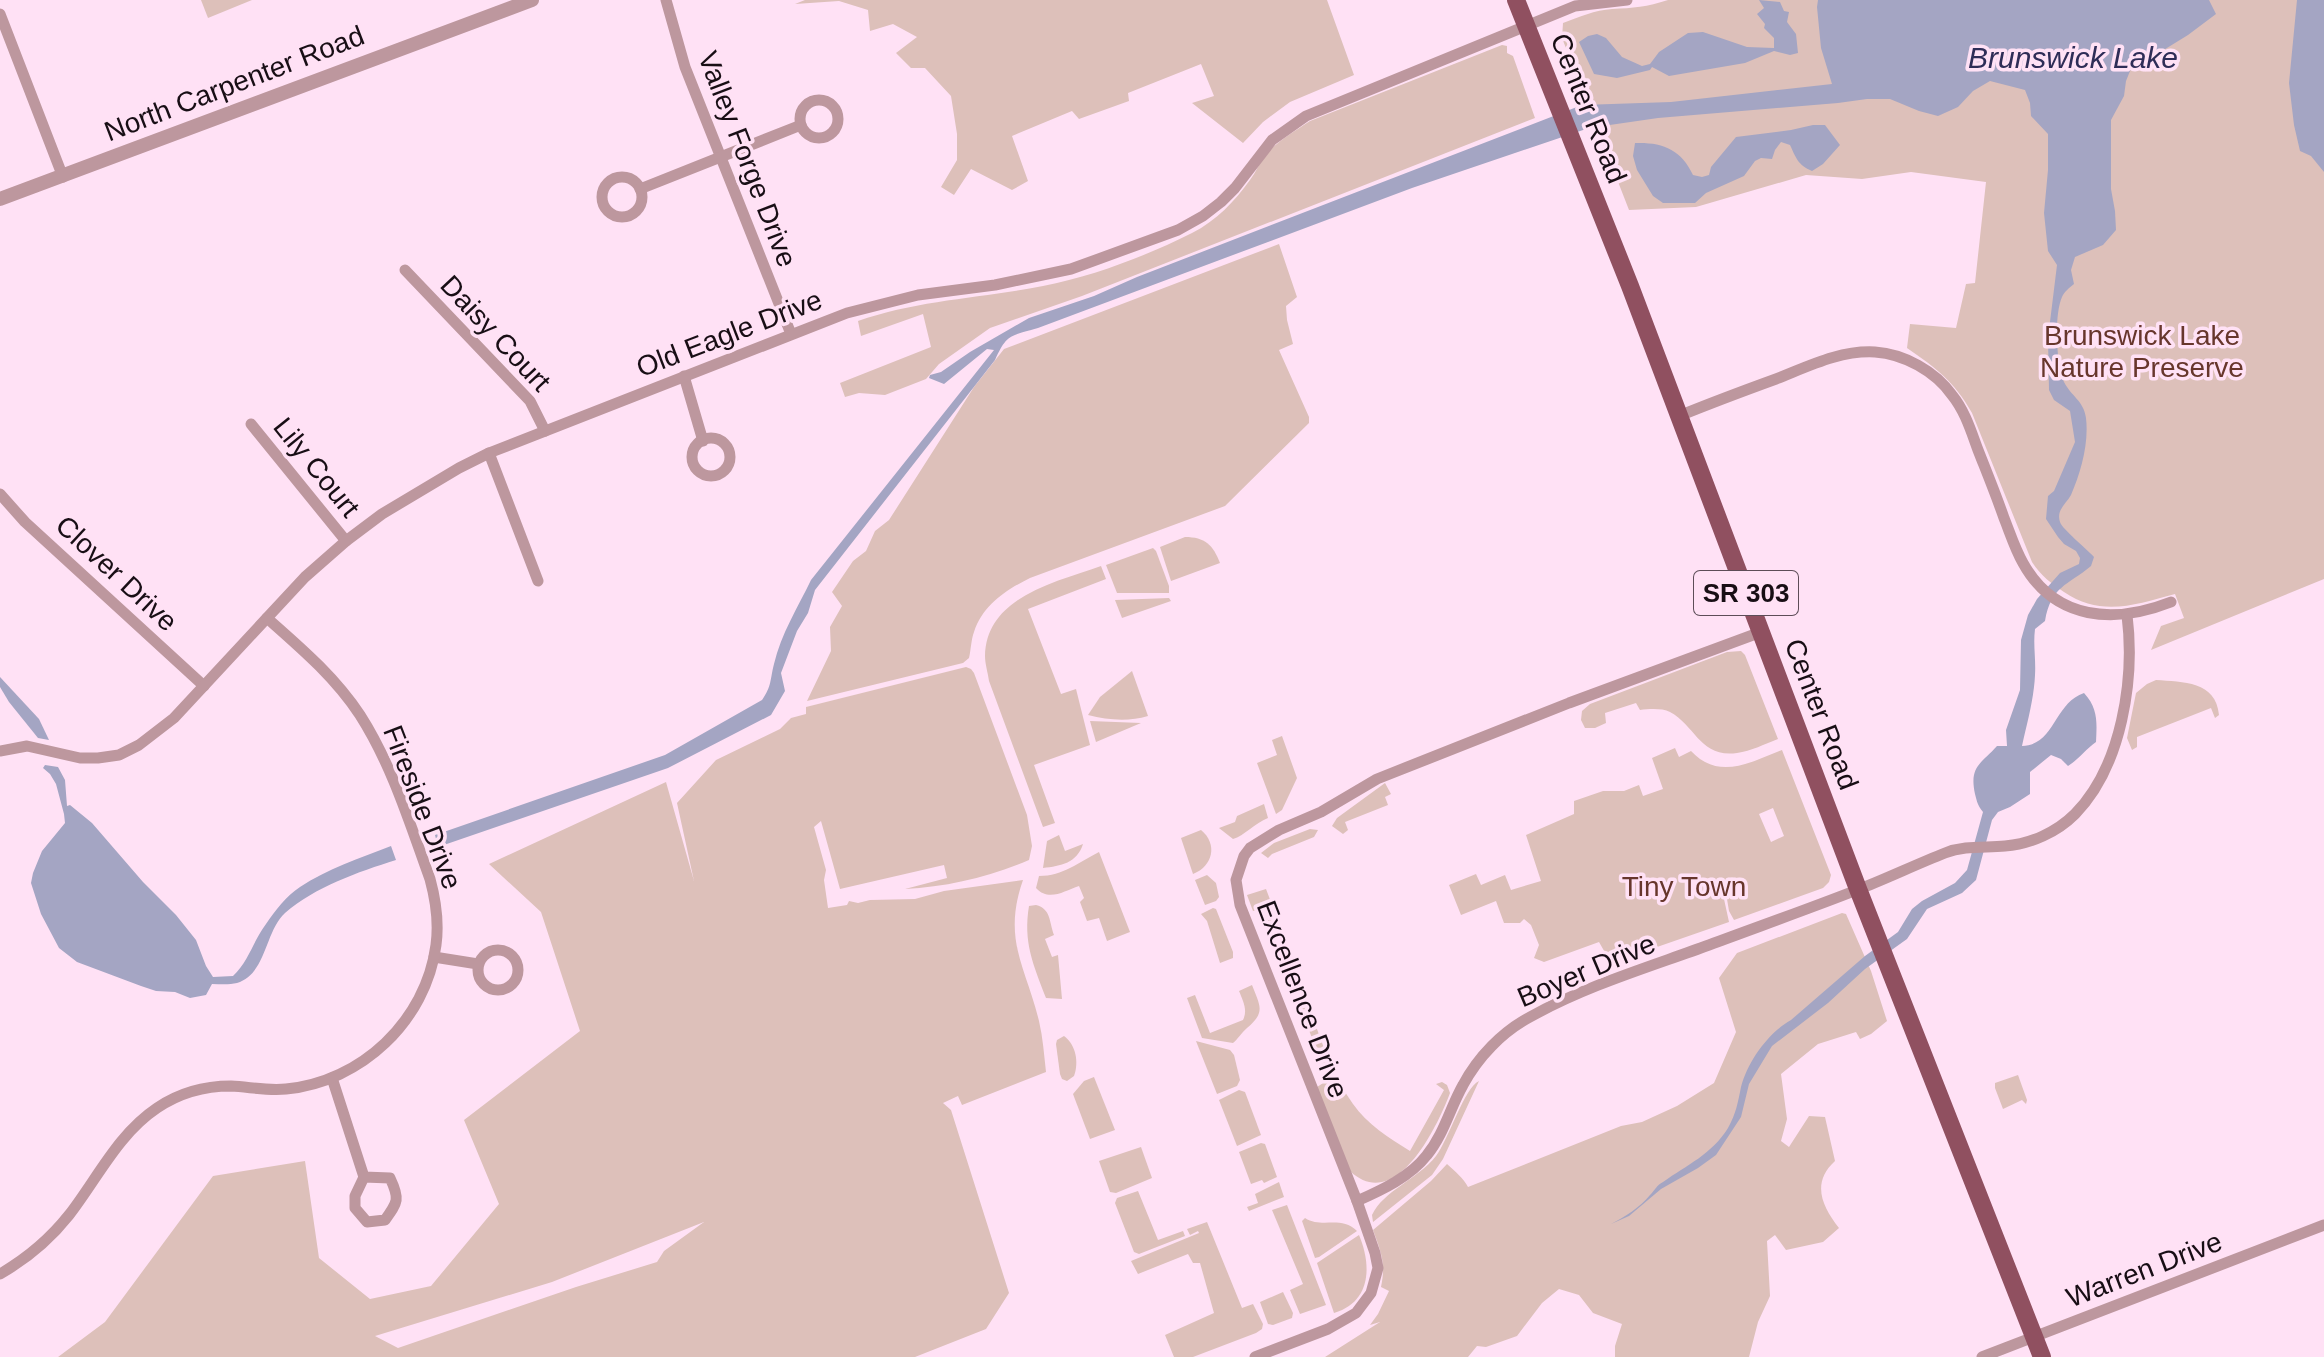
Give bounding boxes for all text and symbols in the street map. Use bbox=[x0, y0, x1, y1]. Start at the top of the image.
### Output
street label: North Carpenter Road bbox=[100, 20, 368, 147]
street label: Center Road bbox=[1544, 29, 1633, 188]
water label: Brunswick Lake bbox=[1968, 41, 2178, 74]
street label: Valley Forge Drive bbox=[692, 47, 803, 271]
street label: Daisy Court bbox=[434, 269, 557, 398]
street label: Old Eagle Drive bbox=[632, 284, 826, 383]
park label: Brunswick Lake Nature Preserve bbox=[2040, 320, 2244, 383]
street label: Lily Court bbox=[267, 412, 366, 523]
street label: Clover Drive bbox=[50, 510, 184, 637]
road number: SR 303 bbox=[1694, 571, 1798, 615]
street label: Center Road bbox=[1779, 635, 1864, 794]
street label: Fireside Drive bbox=[377, 721, 468, 893]
park label: Tiny Town bbox=[1622, 871, 1746, 902]
street label: Excellence Drive bbox=[1251, 896, 1354, 1102]
street label: Boyer Drive bbox=[1513, 928, 1660, 1013]
street label: Warren Drive bbox=[2062, 1226, 2226, 1313]

